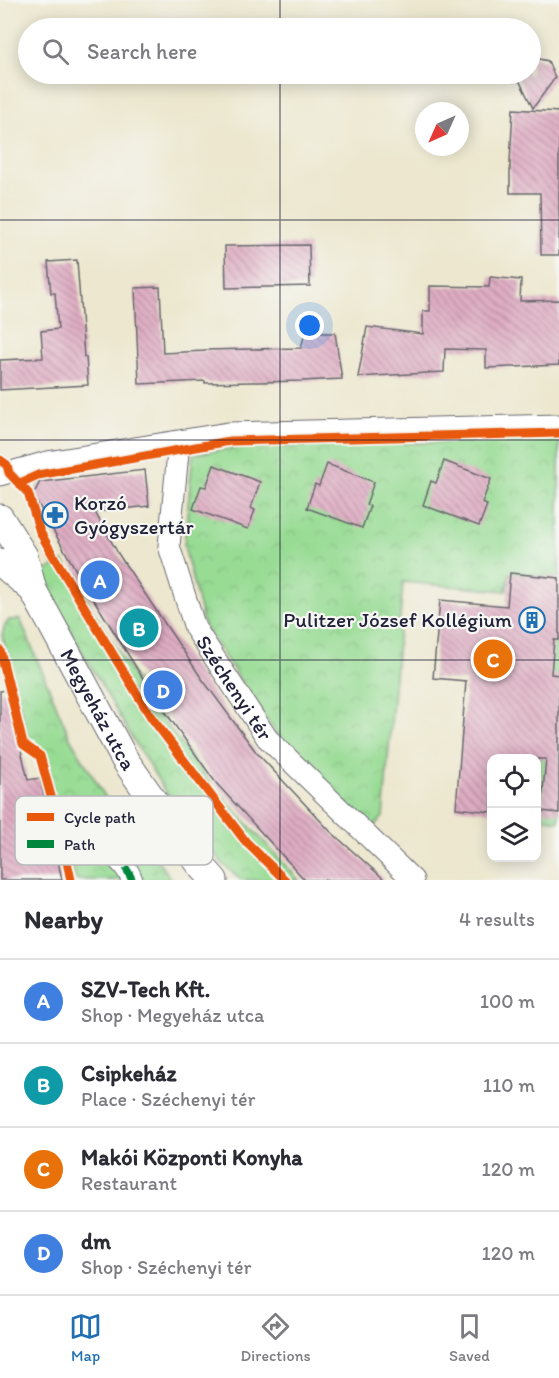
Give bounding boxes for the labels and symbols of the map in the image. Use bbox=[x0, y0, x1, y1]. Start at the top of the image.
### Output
north arrow bbox=[415, 102, 469, 156]
your location bbox=[295, 311, 324, 340]
place label: Korzó Gyógyszertár bbox=[74, 490, 194, 539]
pharmacy icon: Korzó Gyógyszertár bbox=[40, 500, 70, 530]
pin: A bbox=[80, 558, 120, 602]
building icon: Pulitzer József Kollégium bbox=[517, 605, 547, 635]
pin: B bbox=[120, 606, 158, 650]
place label: Pulitzer József Kollégium bbox=[283, 607, 512, 632]
street label: Széchenyi tér bbox=[191, 630, 278, 745]
pin: C bbox=[474, 636, 512, 682]
street label: Megyeház utca bbox=[55, 644, 141, 775]
pin: D bbox=[144, 668, 182, 712]
legend bbox=[15, 796, 213, 865]
text: Cycle path bbox=[64, 808, 136, 827]
text: Path bbox=[64, 835, 95, 854]

